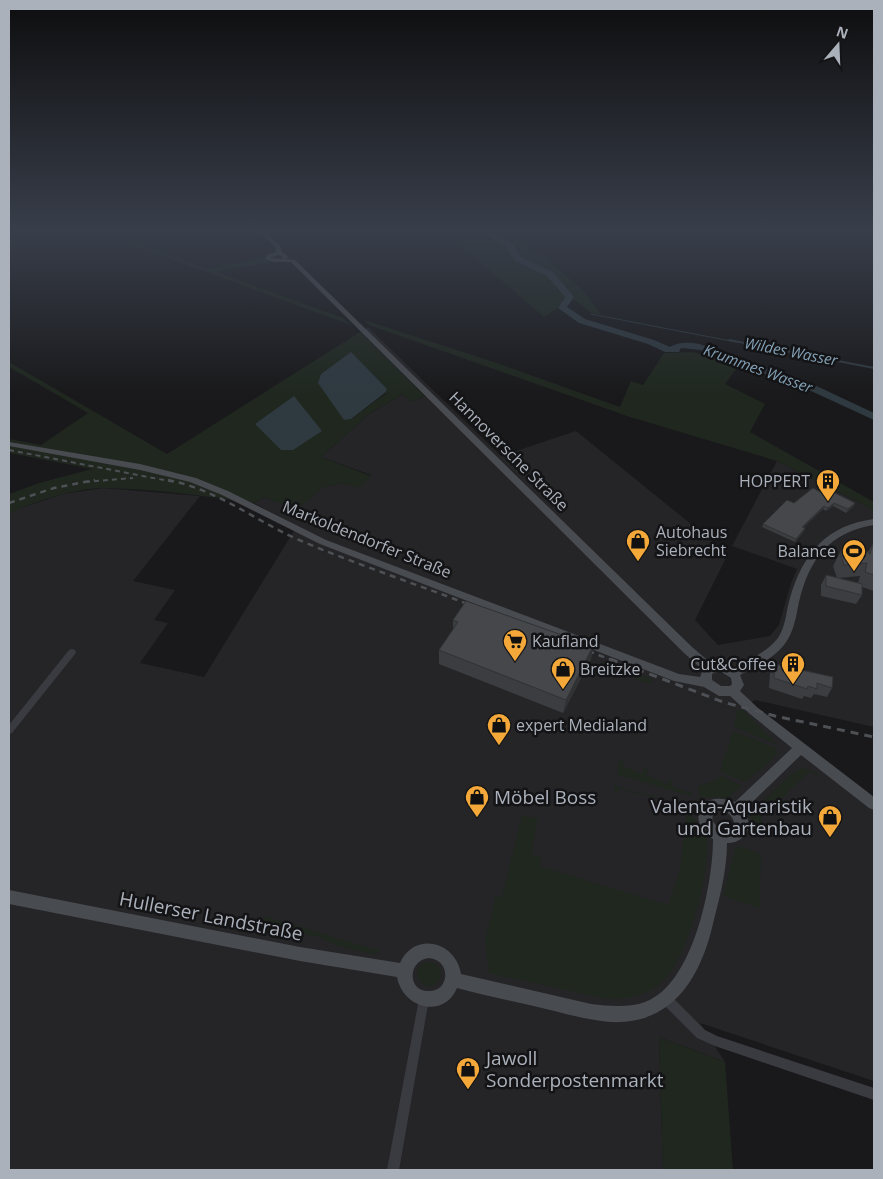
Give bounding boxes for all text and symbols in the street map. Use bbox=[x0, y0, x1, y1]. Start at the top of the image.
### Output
north arrow bbox=[813, 20, 863, 70]
text: N bbox=[834, 21, 851, 43]
water label: Wildes Wasser bbox=[743, 332, 841, 370]
water label: Krummes Wasser bbox=[701, 339, 817, 397]
street label: Hannoversche Straße bbox=[444, 386, 574, 516]
building icon: HOPPERT bbox=[815, 468, 841, 502]
place label: HOPPERT bbox=[739, 470, 810, 492]
street label: Markoldendorfer Straße bbox=[279, 495, 455, 583]
place label: Autohaus Siebrecht bbox=[656, 521, 727, 561]
shop icon: Autohaus Siebrecht bbox=[625, 528, 651, 562]
sports icon: Balance bbox=[841, 538, 867, 572]
place label: Balance bbox=[777, 540, 836, 562]
supermarket icon: Kaufland bbox=[502, 628, 528, 662]
place label: Kaufland bbox=[532, 630, 598, 652]
building icon: Cut&Coffee bbox=[780, 651, 806, 685]
place label: Cut&Coffee bbox=[690, 653, 776, 675]
shop icon: Breitzke bbox=[550, 656, 576, 690]
place label: Breitzke bbox=[580, 658, 641, 680]
shop icon: expert Medialand bbox=[486, 712, 512, 746]
place label: expert Medialand bbox=[516, 714, 647, 736]
shop icon: Möbel Boss bbox=[464, 784, 490, 818]
place label: Möbel Boss bbox=[494, 784, 596, 810]
place label: Valenta-Aquaristik und Gartenbau bbox=[651, 793, 812, 841]
shop icon: Valenta-Aquaristik und Gartenbau bbox=[817, 804, 843, 838]
street label: Hullerser Landstraße bbox=[117, 885, 305, 947]
place label: Jawoll Sonderpostenmarkt bbox=[484, 1045, 664, 1093]
shop icon: Jawoll Sonderpostenmarkt bbox=[455, 1056, 481, 1090]

